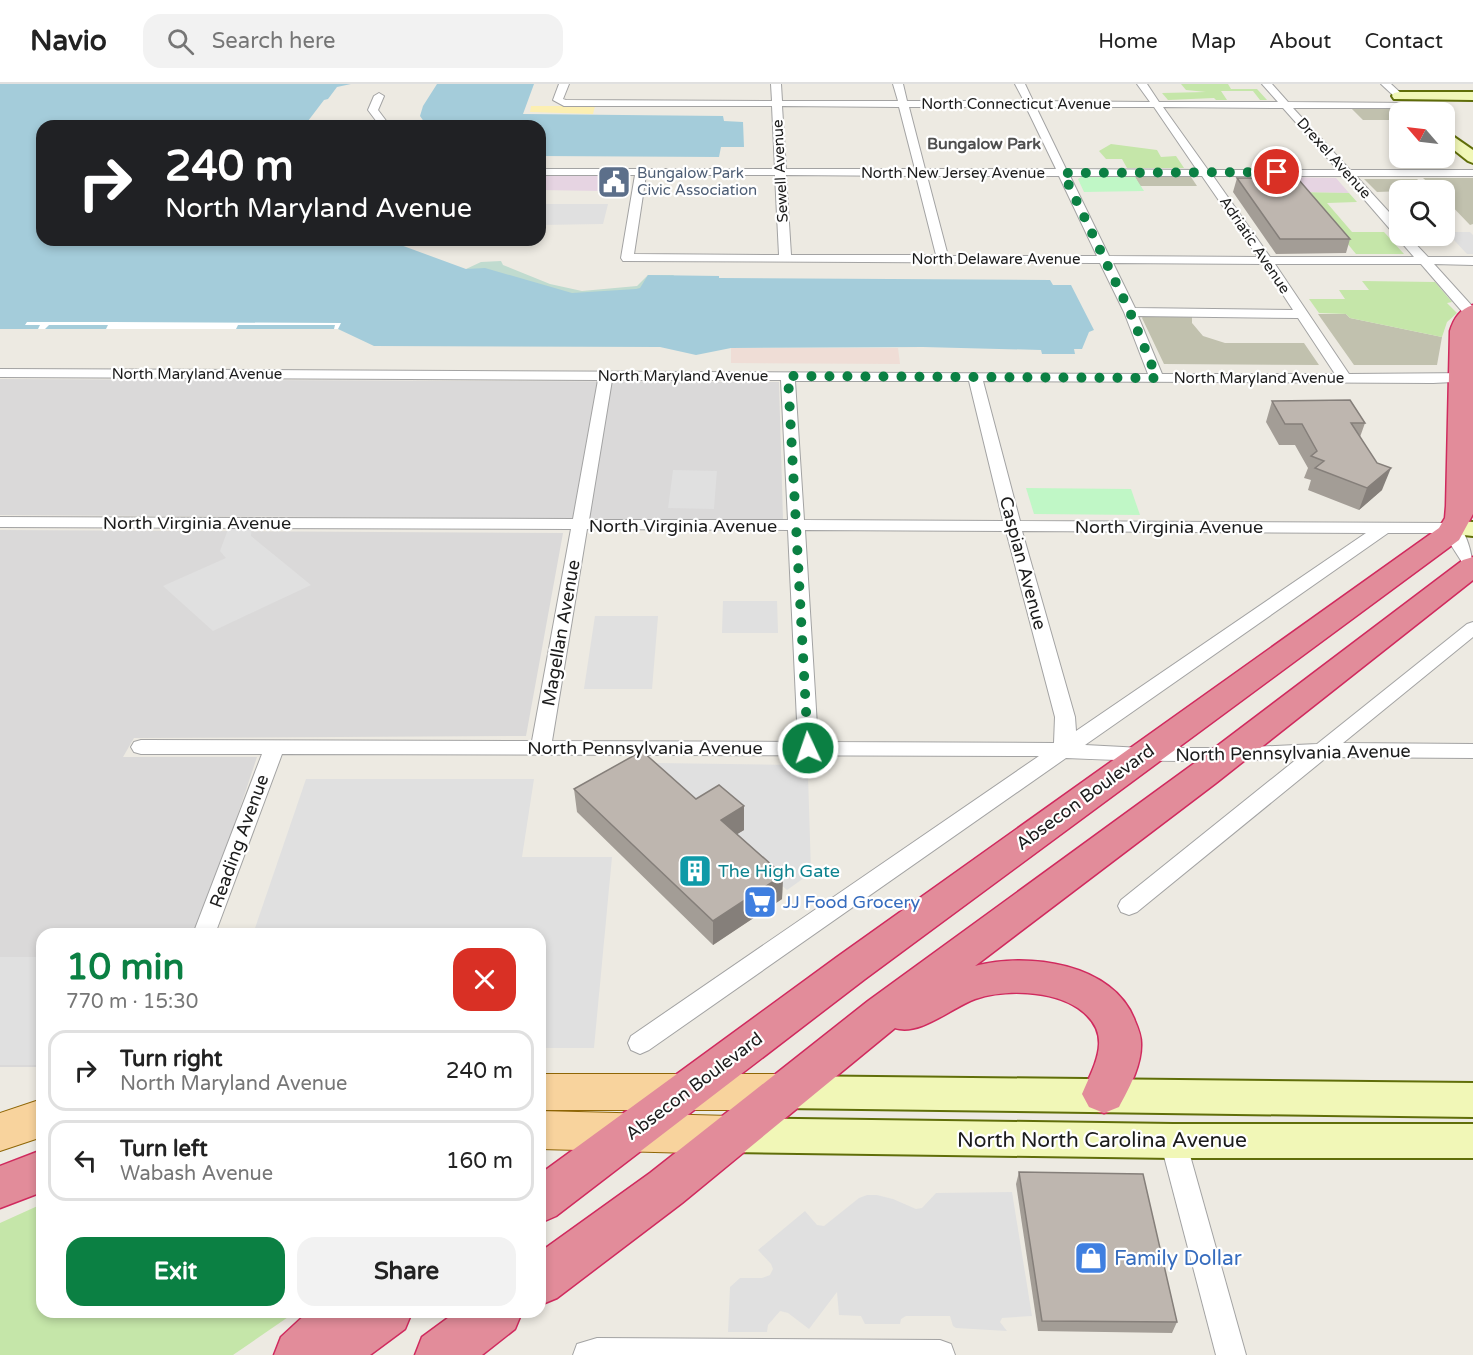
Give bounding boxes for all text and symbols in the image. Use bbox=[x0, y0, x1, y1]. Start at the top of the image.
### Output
search box bbox=[143, 14, 563, 68]
text: Navio bbox=[30, 24, 107, 58]
icon: search bbox=[164, 25, 197, 58]
text: Search here bbox=[212, 28, 336, 54]
text: Home bbox=[1098, 29, 1158, 54]
text: Map bbox=[1191, 29, 1236, 54]
text: About bbox=[1269, 29, 1331, 54]
text: Contact bbox=[1364, 29, 1443, 54]
street label: North Connecticut Avenue bbox=[921, 95, 1111, 113]
north arrow bbox=[1389, 102, 1455, 168]
map controls bbox=[1389, 102, 1455, 246]
street label: Drexel Avenue bbox=[1293, 114, 1375, 202]
street label: Sewell Avenue bbox=[768, 119, 792, 223]
district label: Bungalow Park bbox=[927, 134, 1041, 154]
text: 240 m bbox=[165, 141, 294, 192]
icon: right bbox=[66, 144, 144, 222]
pin bbox=[1251, 146, 1302, 197]
icon: arrive bbox=[1260, 155, 1293, 188]
public building icon: Bungalow Park Civic Association bbox=[596, 164, 632, 200]
place label: Bungalow Park Civic Association bbox=[637, 164, 757, 199]
street label: North New Jersey Avenue bbox=[861, 164, 1045, 182]
button: search bbox=[1389, 180, 1455, 246]
text: North Maryland Avenue bbox=[165, 192, 472, 225]
street label: Adriatic Avenue bbox=[1216, 193, 1294, 297]
street label: North Delaware Avenue bbox=[912, 250, 1080, 268]
street label: North Maryland Avenue bbox=[112, 365, 282, 383]
street label: North Maryland Avenue bbox=[598, 367, 768, 385]
street label: North Maryland Avenue bbox=[1174, 369, 1344, 387]
street label: Caspian Avenue bbox=[995, 494, 1051, 632]
street label: North Virginia Avenue bbox=[103, 512, 291, 534]
street label: North Virginia Avenue bbox=[589, 515, 777, 537]
street label: North Virginia Avenue bbox=[1075, 516, 1263, 538]
street label: Magellan Avenue bbox=[537, 558, 585, 708]
position arrow bbox=[776, 716, 840, 780]
street label: North Pennsylvania Avenue bbox=[527, 737, 763, 759]
street label: Absecon Boulevard bbox=[1011, 739, 1159, 855]
street label: North Pennsylvania Avenue bbox=[1175, 740, 1411, 766]
street label: Reading Avenue bbox=[205, 771, 273, 911]
building icon: The High Gate bbox=[677, 853, 713, 889]
place label: The High Gate bbox=[718, 860, 840, 882]
supermarket icon: JJ Food Grocery bbox=[742, 884, 778, 920]
place label: JJ Food Grocery bbox=[783, 891, 920, 913]
text: 10 min bbox=[66, 946, 185, 989]
button: close bbox=[453, 948, 516, 1011]
text: 770 m · 15:30 bbox=[66, 990, 198, 1014]
street label: Absecon Boulevard bbox=[621, 1027, 767, 1145]
text: Turn right bbox=[120, 1046, 222, 1072]
icon: right bbox=[69, 1054, 102, 1087]
text: 240 m bbox=[446, 1058, 513, 1084]
text: North Maryland Avenue bbox=[120, 1072, 347, 1096]
street label: North North Carolina Avenue bbox=[957, 1128, 1247, 1153]
text: Turn left bbox=[120, 1136, 208, 1162]
icon: left bbox=[69, 1144, 102, 1177]
text: 160 m bbox=[446, 1148, 513, 1174]
text: Wabash Avenue bbox=[120, 1162, 273, 1186]
button: Exit bbox=[66, 1237, 285, 1306]
button: Share bbox=[297, 1237, 516, 1306]
shop icon: Family Dollar bbox=[1073, 1240, 1109, 1276]
place label: Family Dollar bbox=[1114, 1246, 1242, 1271]

